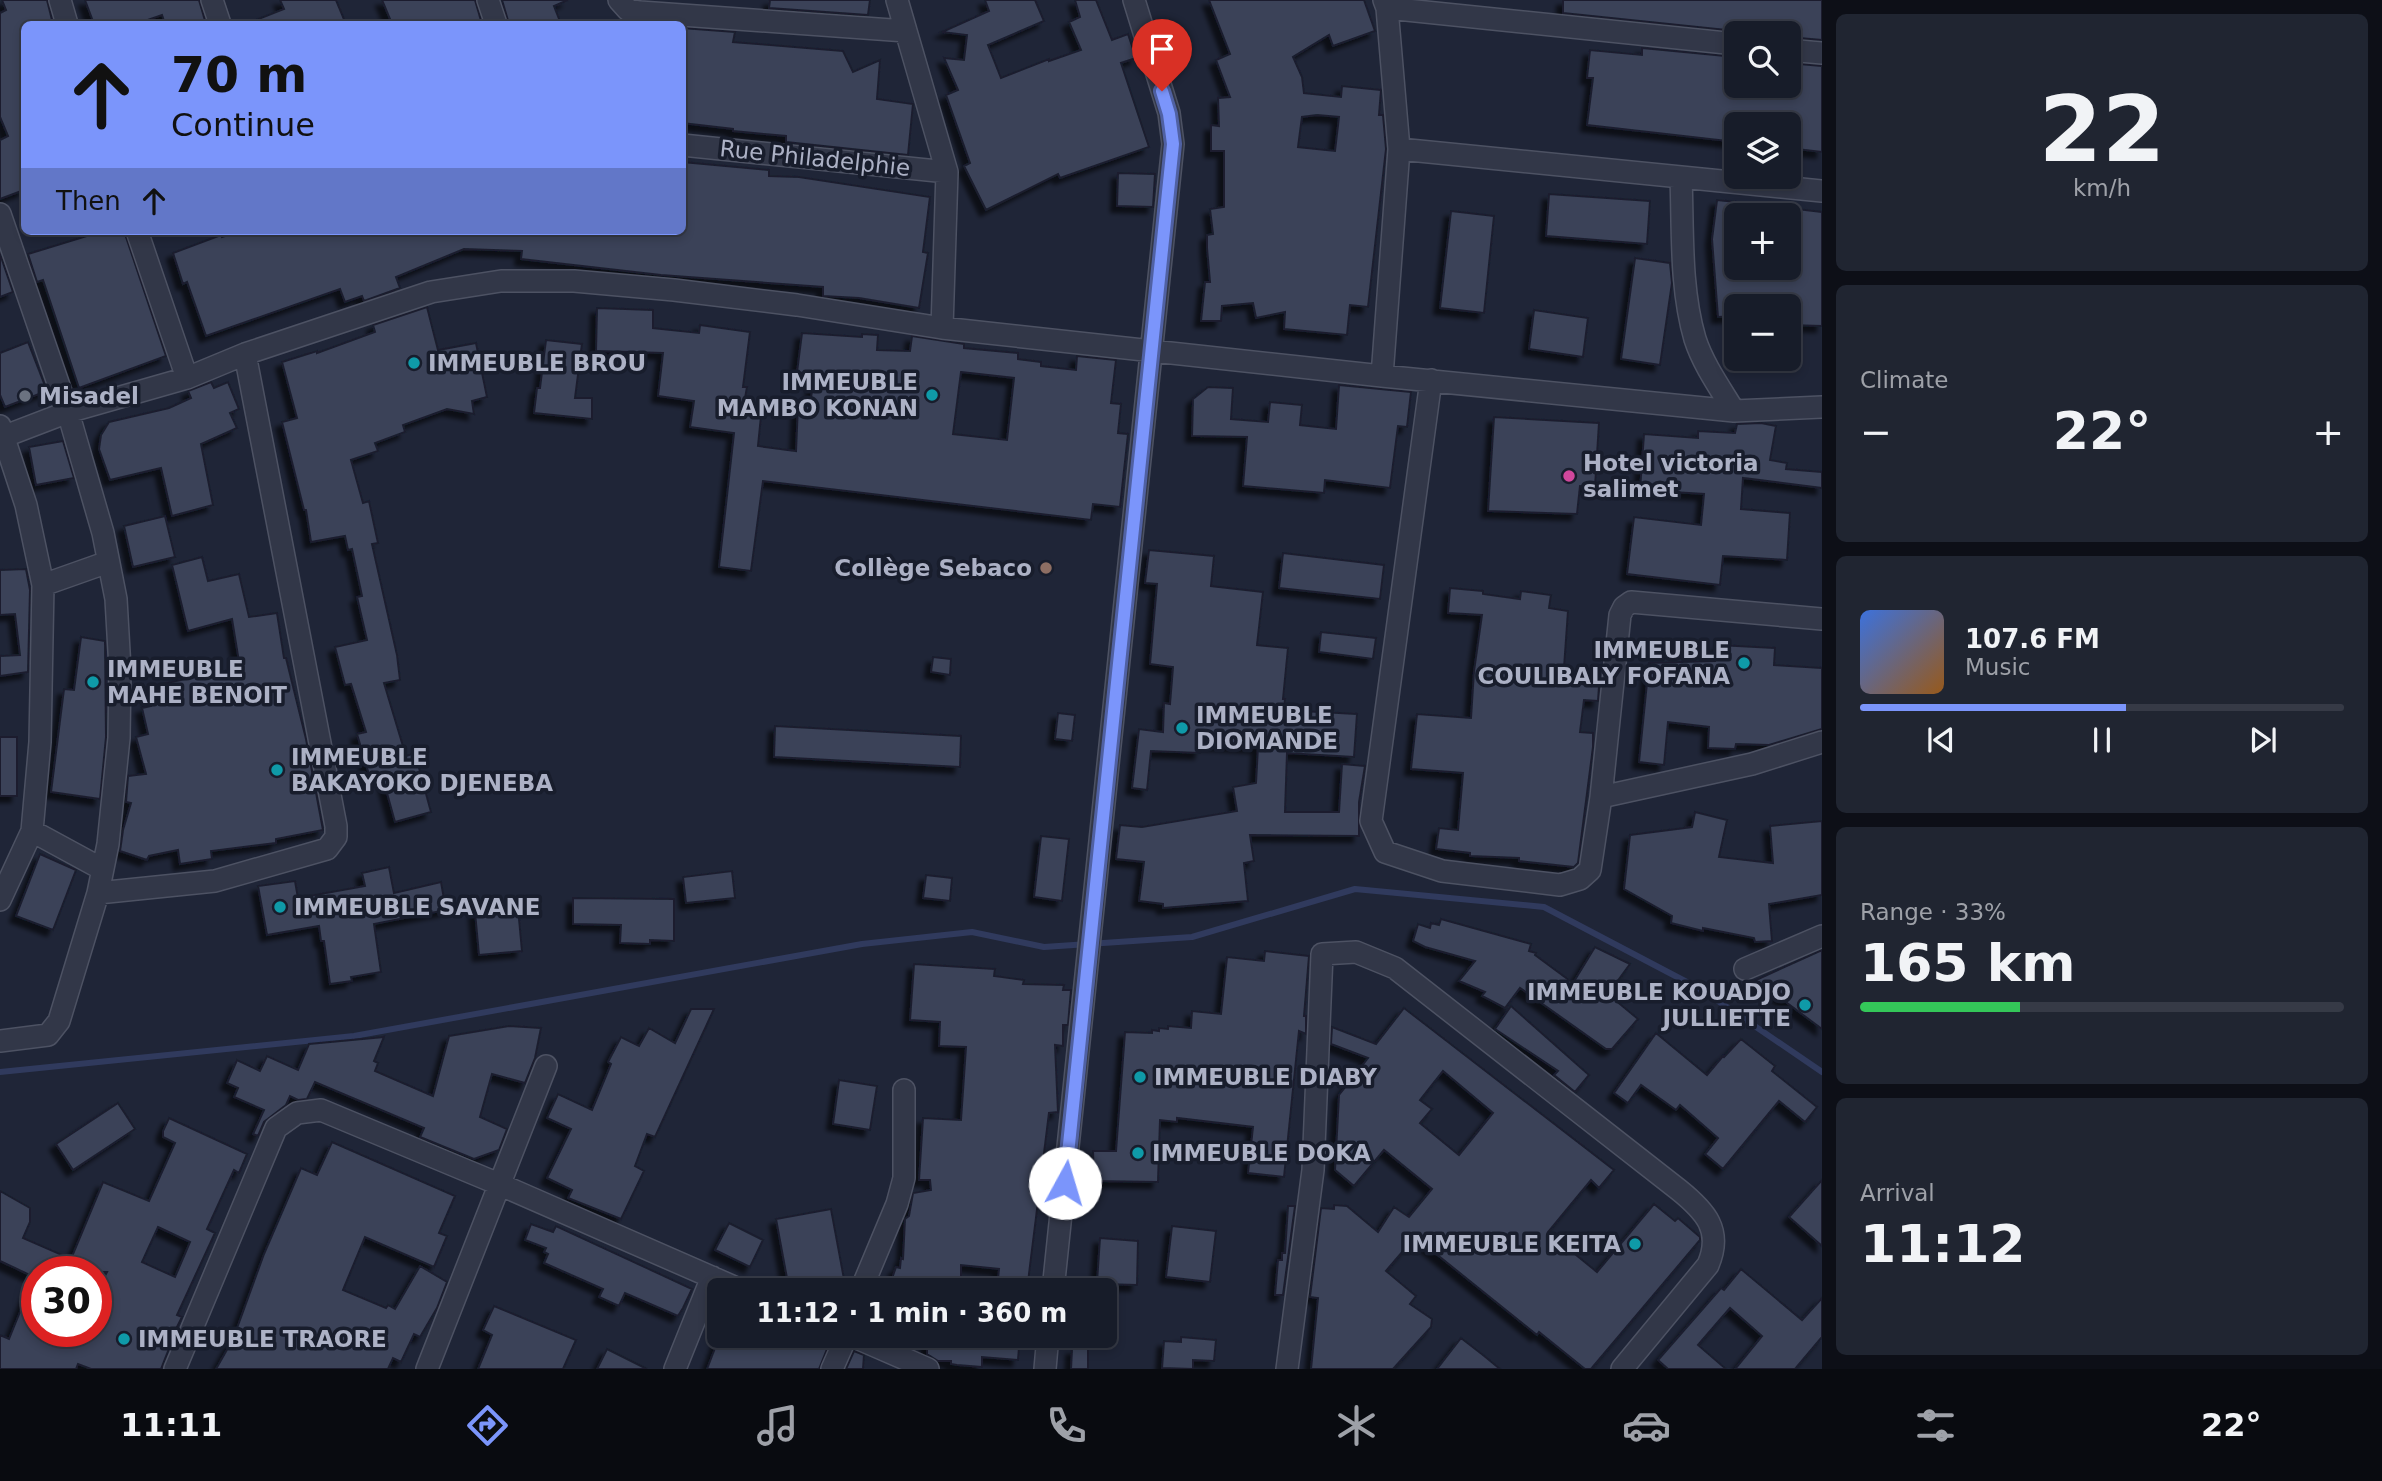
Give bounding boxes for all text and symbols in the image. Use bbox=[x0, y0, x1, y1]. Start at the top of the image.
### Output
pin bbox=[1132, 19, 1192, 91]
map controls bbox=[1724, 21, 1801, 371]
button: search bbox=[1724, 21, 1801, 98]
icon: arrive bbox=[1143, 30, 1181, 68]
text: 70 m bbox=[171, 47, 307, 104]
icon: ahead bbox=[56, 49, 147, 140]
text: 22 bbox=[2039, 77, 2165, 182]
text: Continue bbox=[171, 106, 315, 144]
button: layers bbox=[1724, 112, 1801, 189]
street label: Rue Philadelphie bbox=[719, 135, 911, 181]
text: km/h bbox=[2073, 175, 2131, 201]
icon: ahead bbox=[135, 182, 173, 220]
text: Then bbox=[56, 186, 121, 216]
button: + bbox=[1724, 203, 1801, 280]
button: − bbox=[1724, 294, 1801, 371]
place label: IMMEUBLE BROU bbox=[428, 350, 646, 376]
marker: IMMEUBLE BROU bbox=[406, 355, 422, 371]
text: Climate bbox=[1860, 367, 1949, 393]
place label: IMMEUBLE MAMBO KONAN bbox=[717, 369, 918, 421]
place label: Misadel bbox=[39, 383, 139, 409]
marker: IMMEUBLE MAMBO KONAN bbox=[924, 387, 940, 403]
marker: Misadel bbox=[17, 388, 33, 404]
text: 22° bbox=[2053, 401, 2151, 461]
text: − bbox=[1860, 410, 1892, 454]
text: + bbox=[2312, 410, 2344, 454]
place label: Hotel victoria salimet bbox=[1583, 450, 1759, 502]
marker: Hotel victoria salimet bbox=[1561, 468, 1577, 484]
place label: Collège Sebaco bbox=[834, 555, 1032, 581]
marker: Collège Sebaco bbox=[1038, 560, 1054, 576]
text: 107.6 FM bbox=[1965, 624, 2100, 654]
place label: IMMEUBLE COULIBALY FOFANA bbox=[1477, 637, 1730, 689]
text: Music bbox=[1965, 654, 2030, 680]
marker: IMMEUBLE COULIBALY FOFANA bbox=[1736, 655, 1752, 671]
place label: IMMEUBLE MAHE BENOIT bbox=[107, 656, 287, 708]
marker: IMMEUBLE MAHE BENOIT bbox=[85, 674, 101, 690]
place label: IMMEUBLE DIOMANDE bbox=[1196, 702, 1338, 754]
marker: IMMEUBLE DIOMANDE bbox=[1174, 720, 1190, 736]
icon: previous bbox=[1922, 721, 1960, 759]
icon: pause bbox=[2083, 721, 2121, 759]
icon: next bbox=[2244, 721, 2282, 759]
place label: IMMEUBLE BAKAYOKO DJENEBA bbox=[291, 744, 553, 796]
marker: IMMEUBLE BAKAYOKO DJENEBA bbox=[269, 762, 285, 778]
place label: IMMEUBLE SAVANE bbox=[294, 894, 540, 920]
marker: IMMEUBLE SAVANE bbox=[272, 899, 288, 915]
text: Range · 33% bbox=[1860, 899, 2006, 925]
text: 165 km bbox=[1860, 933, 2075, 993]
place label: IMMEUBLE KOUADJO JULLIETTE bbox=[1527, 979, 1791, 1031]
marker: IMMEUBLE KOUADJO JULLIETTE bbox=[1797, 997, 1813, 1013]
place label: IMMEUBLE DIABY bbox=[1154, 1064, 1377, 1090]
marker: IMMEUBLE DIABY bbox=[1132, 1069, 1148, 1085]
place label: IMMEUBLE DOKA bbox=[1152, 1140, 1371, 1166]
marker: IMMEUBLE DOKA bbox=[1130, 1145, 1146, 1161]
position arrow bbox=[1028, 1146, 1102, 1220]
text: Arrival bbox=[1860, 1180, 1935, 1206]
text: 11:12 bbox=[1860, 1214, 2026, 1274]
place label: IMMEUBLE KEITA bbox=[1403, 1231, 1621, 1257]
marker: IMMEUBLE KEITA bbox=[1627, 1236, 1643, 1252]
speed limit sign: 30 bbox=[21, 1256, 112, 1347]
text: 11:12 · 1 min · 360 m bbox=[757, 1298, 1067, 1328]
place label: IMMEUBLE TRAORE bbox=[138, 1326, 387, 1352]
marker: IMMEUBLE TRAORE bbox=[116, 1331, 132, 1347]
icon: directions bbox=[463, 1401, 512, 1450]
icon: music bbox=[753, 1401, 802, 1450]
icon: phone bbox=[1042, 1401, 1091, 1450]
icon: climate bbox=[1332, 1401, 1381, 1450]
icon: car bbox=[1622, 1401, 1671, 1450]
icon: filters bbox=[1911, 1401, 1960, 1450]
text: 11:11 bbox=[120, 1406, 222, 1444]
text: 22° bbox=[2201, 1406, 2262, 1444]

